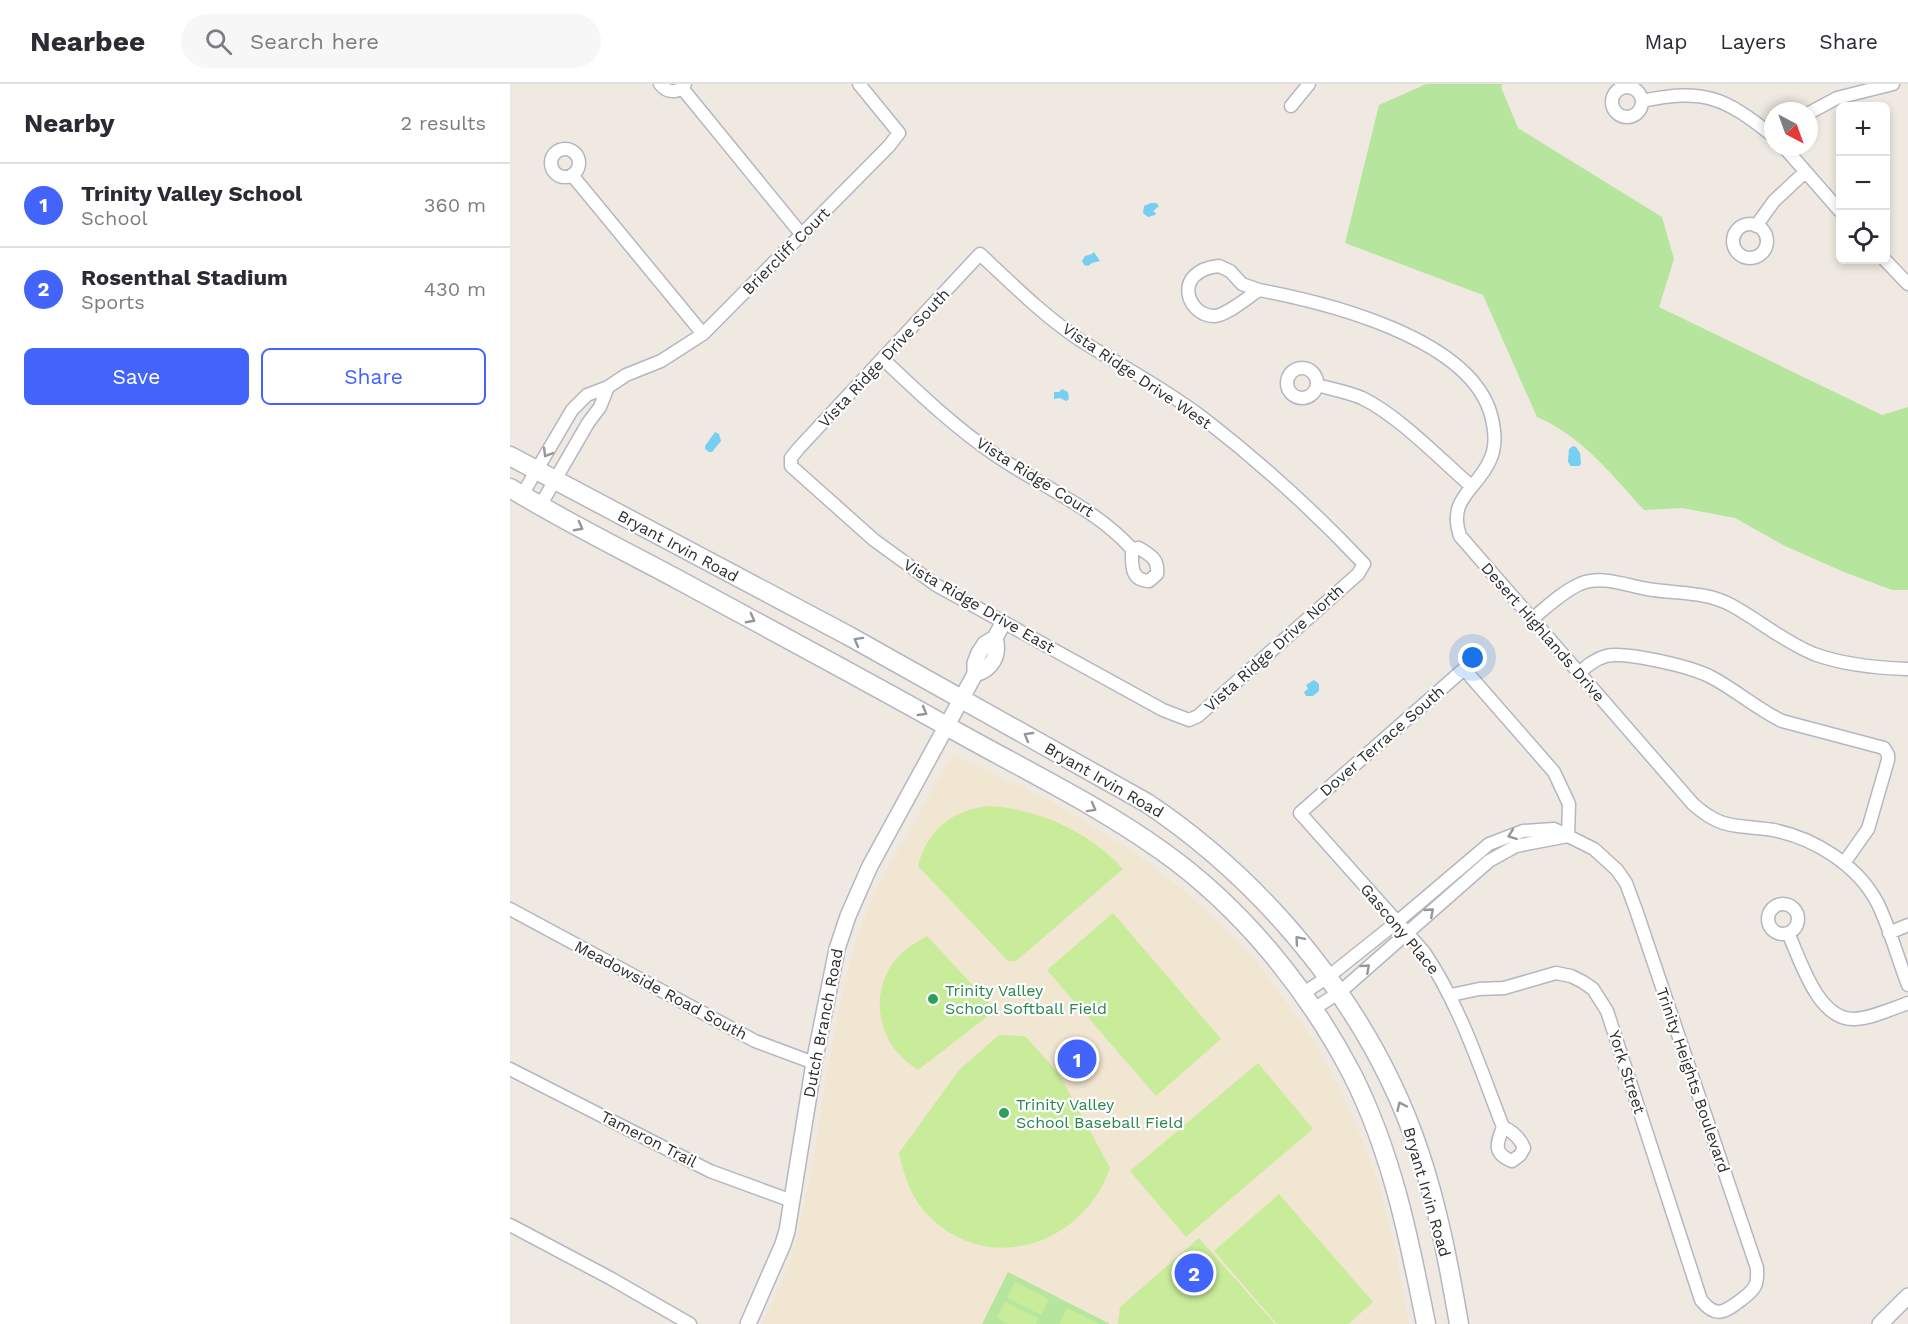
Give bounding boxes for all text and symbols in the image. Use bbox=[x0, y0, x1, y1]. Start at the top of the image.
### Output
search box bbox=[181, 14, 601, 68]
text: Nearbee bbox=[30, 25, 145, 58]
icon: search bbox=[202, 25, 235, 58]
text: Search here bbox=[250, 29, 379, 54]
text: Map bbox=[1644, 29, 1687, 54]
text: Layers bbox=[1720, 29, 1786, 54]
text: Share bbox=[1819, 29, 1878, 54]
north arrow bbox=[1764, 102, 1818, 156]
map controls bbox=[1836, 102, 1890, 264]
button: + bbox=[1836, 102, 1890, 156]
text: Nearby bbox=[24, 108, 115, 138]
text: 2 results bbox=[401, 111, 486, 135]
button: − bbox=[1836, 156, 1890, 210]
text: Trinity Valley School bbox=[81, 181, 302, 206]
text: 1 bbox=[39, 193, 48, 217]
text: 360 m bbox=[424, 193, 486, 217]
street label: Briercliff Court bbox=[738, 203, 834, 299]
text: School bbox=[81, 206, 148, 230]
button: locate bbox=[1836, 210, 1890, 264]
text: Rosenthal Stadium bbox=[81, 265, 288, 290]
text: 2 bbox=[38, 277, 49, 301]
text: 430 m bbox=[424, 277, 486, 301]
street label: Vista Ridge Drive South bbox=[814, 284, 954, 432]
text: Sports bbox=[81, 290, 145, 314]
street label: Vista Ridge Drive West bbox=[1059, 319, 1216, 433]
button: Save bbox=[24, 348, 249, 405]
button: Share bbox=[261, 348, 486, 405]
street label: Vista Ridge Court bbox=[973, 433, 1098, 521]
one-way arrow bbox=[543, 447, 555, 457]
street label: Bryant Irvin Road bbox=[614, 506, 742, 586]
one-way arrow bbox=[573, 520, 583, 531]
street label: Vista Ridge Drive East bbox=[900, 555, 1058, 657]
street label: Desert Highlands Drive bbox=[1477, 558, 1609, 706]
street label: Vista Ridge Drive North bbox=[1200, 580, 1348, 716]
one-way arrow bbox=[745, 612, 755, 623]
one-way arrow bbox=[854, 637, 864, 648]
your location bbox=[1458, 643, 1487, 672]
street label: Dover Terrace South bbox=[1316, 682, 1448, 800]
one-way arrow bbox=[916, 705, 927, 716]
one-way arrow bbox=[1024, 732, 1034, 743]
street label: Bryant Irvin Road bbox=[1041, 738, 1167, 822]
one-way arrow bbox=[1086, 801, 1096, 812]
one-way arrow bbox=[1507, 827, 1518, 840]
street label: Gascony Place bbox=[1357, 880, 1443, 978]
one-way arrow bbox=[1423, 908, 1434, 919]
street label: Meadowside Road South bbox=[571, 936, 751, 1044]
one-way arrow bbox=[1295, 936, 1306, 947]
street label: Dutch Branch Road bbox=[799, 947, 847, 1099]
one-way arrow bbox=[1360, 964, 1370, 975]
place label: Trinity Valley School Softball Field bbox=[945, 981, 1107, 1018]
street label: Trinity Heights Boulevard bbox=[1652, 985, 1734, 1175]
marker: Trinity Valley School Softball Field bbox=[926, 992, 940, 1006]
street label: York Street bbox=[1605, 1028, 1649, 1116]
pin: 1 bbox=[1058, 1036, 1096, 1082]
place label: Trinity Valley School Baseball Field bbox=[1016, 1095, 1183, 1132]
one-way arrow bbox=[1396, 1101, 1408, 1112]
marker: Trinity Valley School Baseball Field bbox=[997, 1106, 1011, 1120]
street label: Tameron Trail bbox=[598, 1107, 700, 1171]
street label: Bryant Irvin Road bbox=[1399, 1125, 1455, 1259]
pin: 2 bbox=[1174, 1250, 1214, 1296]

